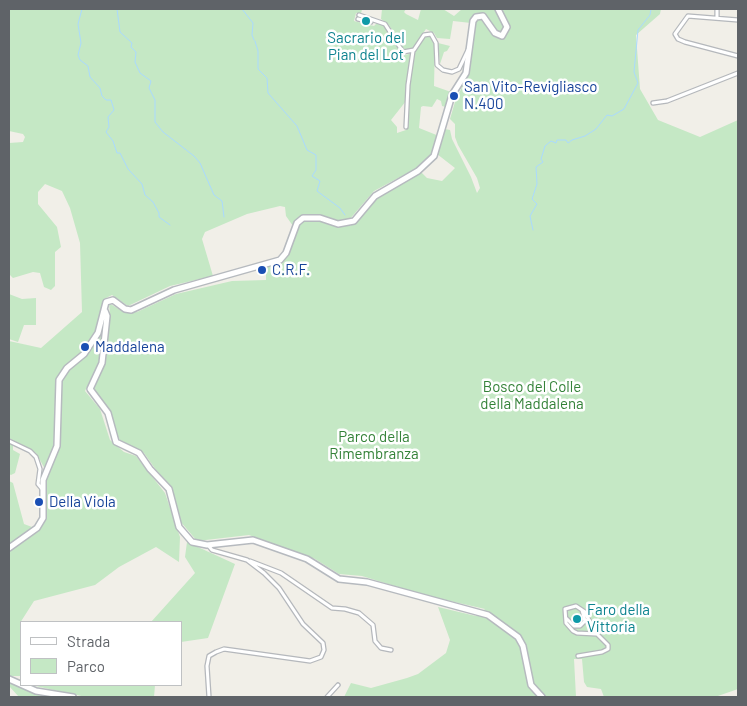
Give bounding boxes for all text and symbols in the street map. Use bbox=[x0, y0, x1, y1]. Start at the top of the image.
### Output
marker: Sacrario del Pian del Lot bbox=[360, 15, 372, 27]
place label: Sacrario del Pian del Lot bbox=[327, 29, 405, 64]
place label: San Vito-Revigliasco N.400 bbox=[464, 78, 597, 113]
marker: San Vito-Revigliasco N.400 bbox=[448, 90, 460, 102]
place label: C.R.F. bbox=[272, 261, 310, 279]
marker: C.R.F. bbox=[256, 264, 268, 276]
place label: Maddalena bbox=[95, 338, 165, 356]
marker: Maddalena bbox=[79, 341, 91, 353]
park label: Bosco del Colle della Maddalena bbox=[480, 378, 584, 413]
park label: Parco della Rimembranza bbox=[329, 428, 419, 463]
place label: Della Viola bbox=[49, 493, 116, 511]
marker: Della Viola bbox=[33, 496, 45, 508]
place label: Faro della Vittoria bbox=[587, 601, 650, 636]
marker: Faro della Vittoria bbox=[571, 613, 583, 625]
legend bbox=[20, 621, 182, 686]
text: Strada bbox=[67, 632, 110, 650]
text: Parco bbox=[67, 657, 105, 675]

